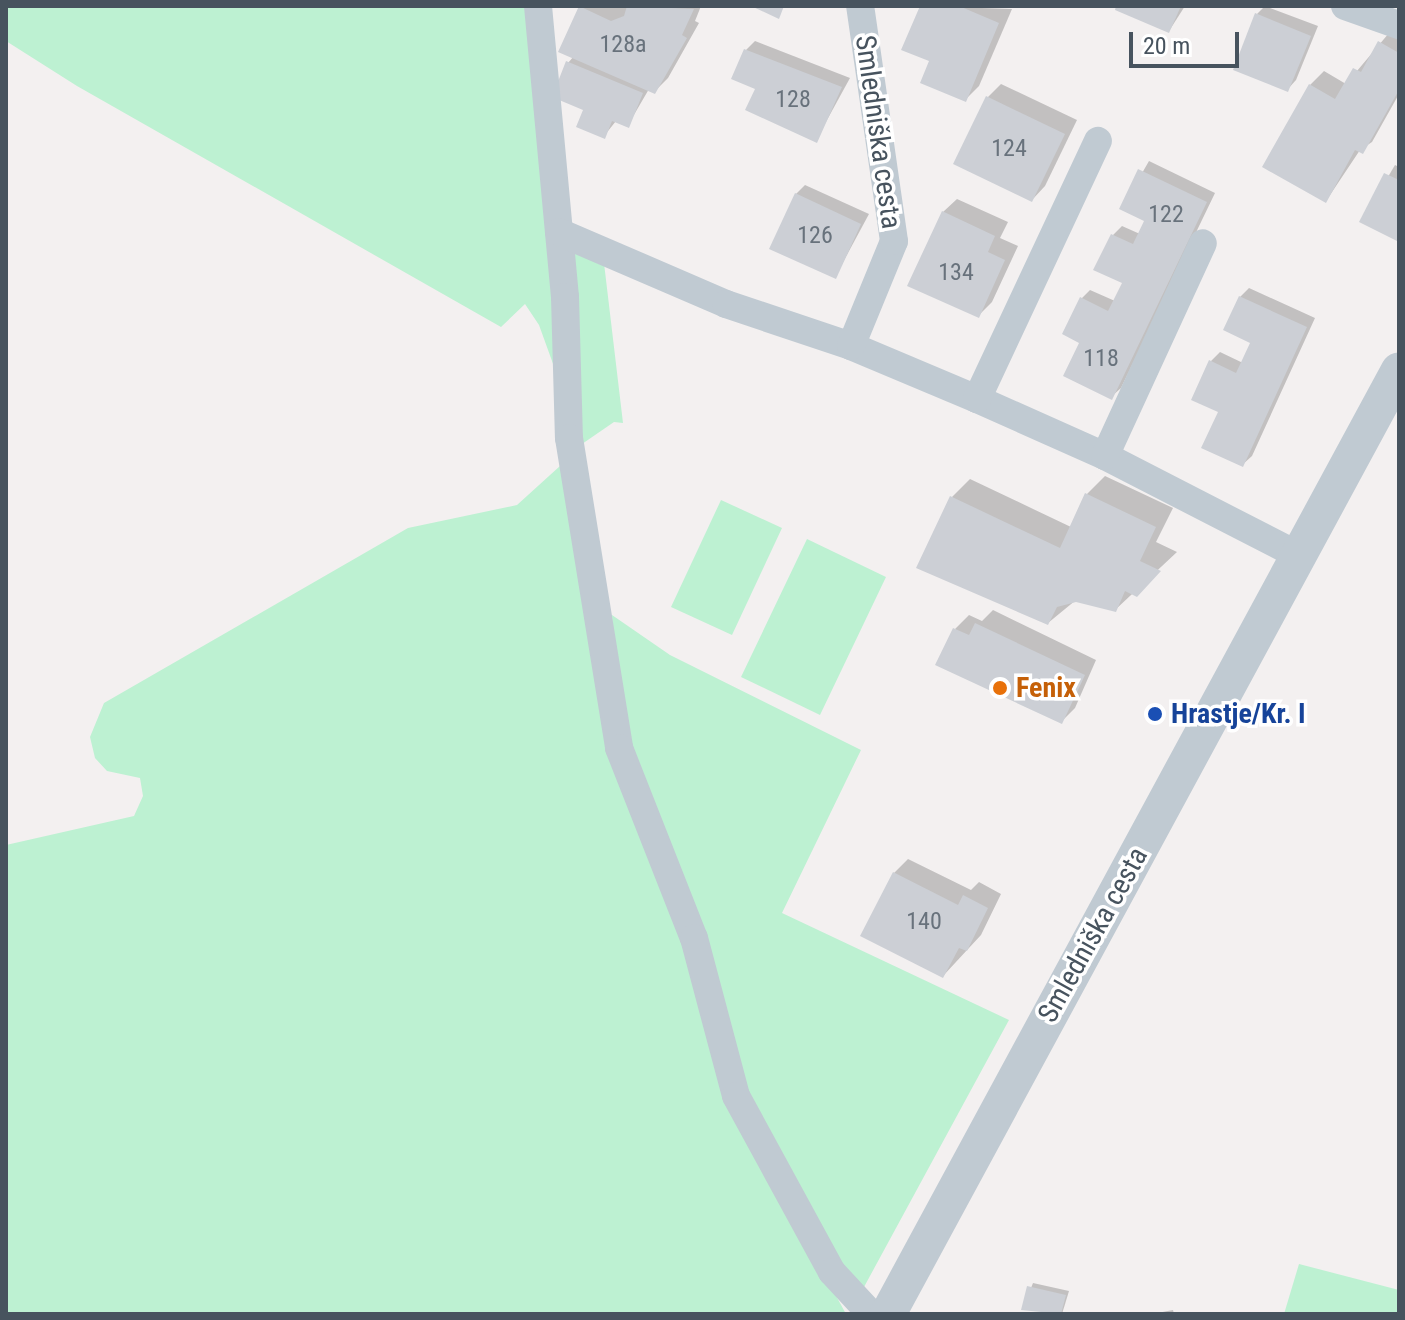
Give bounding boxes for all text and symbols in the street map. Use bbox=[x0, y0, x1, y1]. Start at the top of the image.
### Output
scale bar bbox=[1133, 16, 1243, 66]
house number: 128a bbox=[599, 31, 647, 59]
text: 20 m bbox=[1143, 32, 1190, 60]
street label: Smledniška cesta bbox=[848, 33, 908, 231]
house number: 128 bbox=[775, 86, 811, 114]
house number: 124 bbox=[991, 135, 1027, 163]
house number: 122 bbox=[1148, 201, 1184, 229]
house number: 126 bbox=[797, 222, 833, 250]
house number: 134 bbox=[938, 259, 974, 287]
house number: 118 bbox=[1083, 345, 1119, 373]
place label: Fenix bbox=[1016, 671, 1076, 705]
marker: Fenix bbox=[991, 679, 1009, 697]
place label: Hrastje/Kr. I bbox=[1171, 697, 1306, 731]
marker: Hrastje/Kr. I bbox=[1146, 705, 1164, 723]
street label: Smledniška cesta bbox=[1031, 842, 1155, 1028]
house number: 140 bbox=[906, 908, 942, 936]

